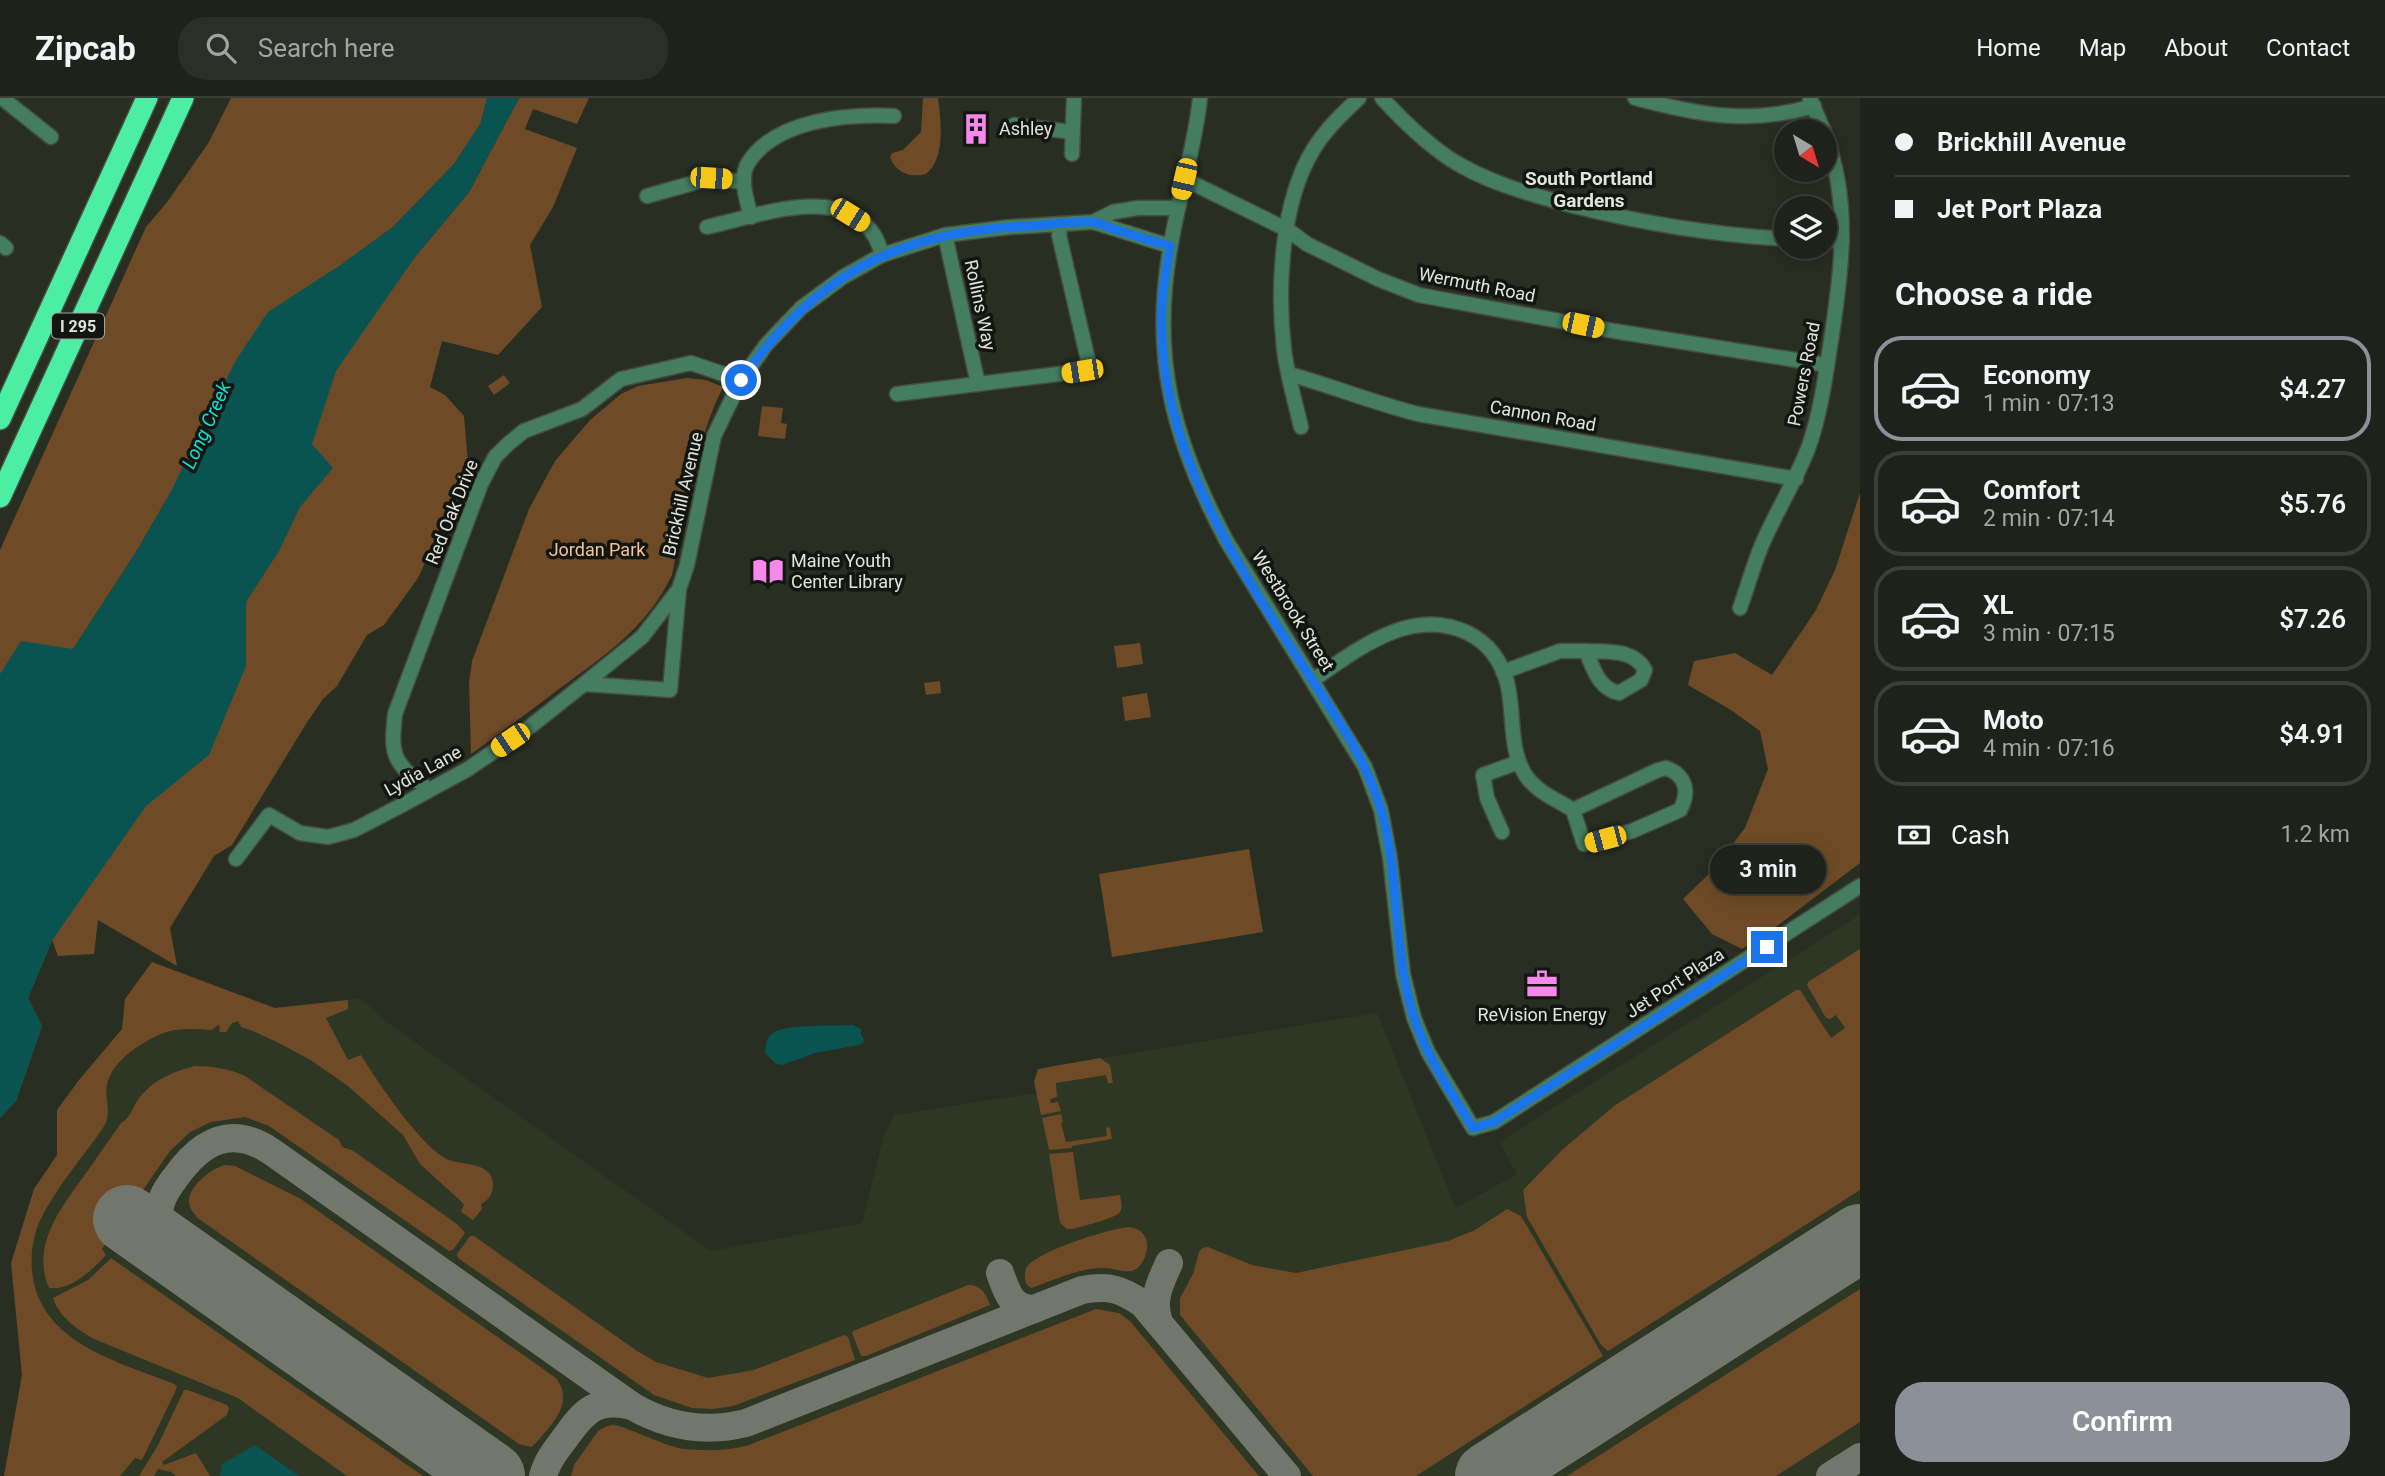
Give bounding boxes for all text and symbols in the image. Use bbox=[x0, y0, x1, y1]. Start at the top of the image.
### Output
search box bbox=[178, 17, 668, 80]
text: Zipcab bbox=[35, 29, 136, 68]
icon: search bbox=[202, 29, 240, 67]
text: Search here bbox=[258, 33, 395, 63]
text: Home bbox=[1976, 34, 2041, 62]
text: Map bbox=[2079, 34, 2126, 62]
text: About bbox=[2164, 34, 2228, 62]
text: Contact bbox=[2266, 34, 2350, 62]
building icon: Ashley bbox=[959, 112, 993, 146]
place label: Ashley bbox=[999, 118, 1053, 139]
north arrow bbox=[1774, 119, 1838, 182]
map controls bbox=[1774, 119, 1837, 259]
text: Brickhill Avenue bbox=[1937, 127, 2126, 157]
car bbox=[1170, 156, 1199, 202]
car bbox=[690, 166, 733, 190]
district label: South Portland Gardens bbox=[1525, 167, 1653, 212]
text: Jet Port Plaza bbox=[1937, 194, 2102, 224]
car bbox=[827, 195, 874, 235]
button: layers bbox=[1774, 196, 1837, 259]
street label: Rollins Way bbox=[961, 258, 1000, 353]
street label: Wermuth Road bbox=[1417, 263, 1537, 306]
text: Choose a ride bbox=[1895, 275, 2092, 313]
car bbox=[1561, 310, 1606, 340]
road number: I 295 bbox=[52, 314, 104, 338]
street label: Powers Road bbox=[1783, 320, 1824, 428]
car bbox=[1060, 357, 1105, 385]
icon: car bbox=[1899, 357, 1962, 420]
text: Economy bbox=[1983, 360, 2090, 390]
route start bbox=[725, 364, 757, 396]
text: $4.27 bbox=[2279, 374, 2346, 404]
water label: Long Creek bbox=[177, 378, 236, 472]
text: 1 min · 07:13 bbox=[1983, 390, 2115, 417]
street label: Cannon Road bbox=[1488, 396, 1598, 435]
street label: Brickhill Avenue bbox=[658, 430, 707, 558]
street label: Red Oak Drive bbox=[421, 456, 482, 567]
icon: car bbox=[1899, 472, 1962, 535]
text: Comfort bbox=[1983, 475, 2080, 505]
text: $5.76 bbox=[2279, 489, 2346, 519]
text: 2 min · 07:14 bbox=[1983, 505, 2115, 532]
park label: Jordan Park bbox=[549, 539, 646, 560]
street label: Westbrook Street bbox=[1248, 547, 1339, 675]
place label: Maine Youth Center Library bbox=[791, 550, 903, 592]
library icon: Maine Youth Center Library bbox=[751, 554, 785, 588]
icon: car bbox=[1899, 587, 1962, 650]
text: XL bbox=[1983, 590, 2014, 620]
text: $7.26 bbox=[2279, 604, 2346, 634]
text: 3 min · 07:15 bbox=[1983, 620, 2115, 647]
icon: car bbox=[1899, 702, 1962, 765]
text: Moto bbox=[1983, 705, 2044, 735]
text: $4.91 bbox=[2279, 719, 2346, 749]
car bbox=[487, 720, 534, 760]
text: 4 min · 07:16 bbox=[1983, 735, 2115, 762]
street label: Lydia Lane bbox=[381, 741, 465, 800]
icon: cash bbox=[1895, 816, 1933, 854]
text: Cash bbox=[1951, 820, 2010, 850]
text: 1.2 km bbox=[2281, 821, 2350, 848]
car bbox=[1582, 823, 1629, 855]
callout: 3 min bbox=[1709, 846, 1825, 894]
text: 3 min bbox=[1739, 856, 1797, 883]
route end bbox=[1751, 931, 1783, 963]
street label: Jet Port Plaza bbox=[1622, 943, 1728, 1022]
office icon: ReVision Energy bbox=[1525, 967, 1559, 1001]
place label: ReVision Energy bbox=[1477, 1004, 1607, 1025]
button: Confirm bbox=[1895, 1382, 2350, 1462]

